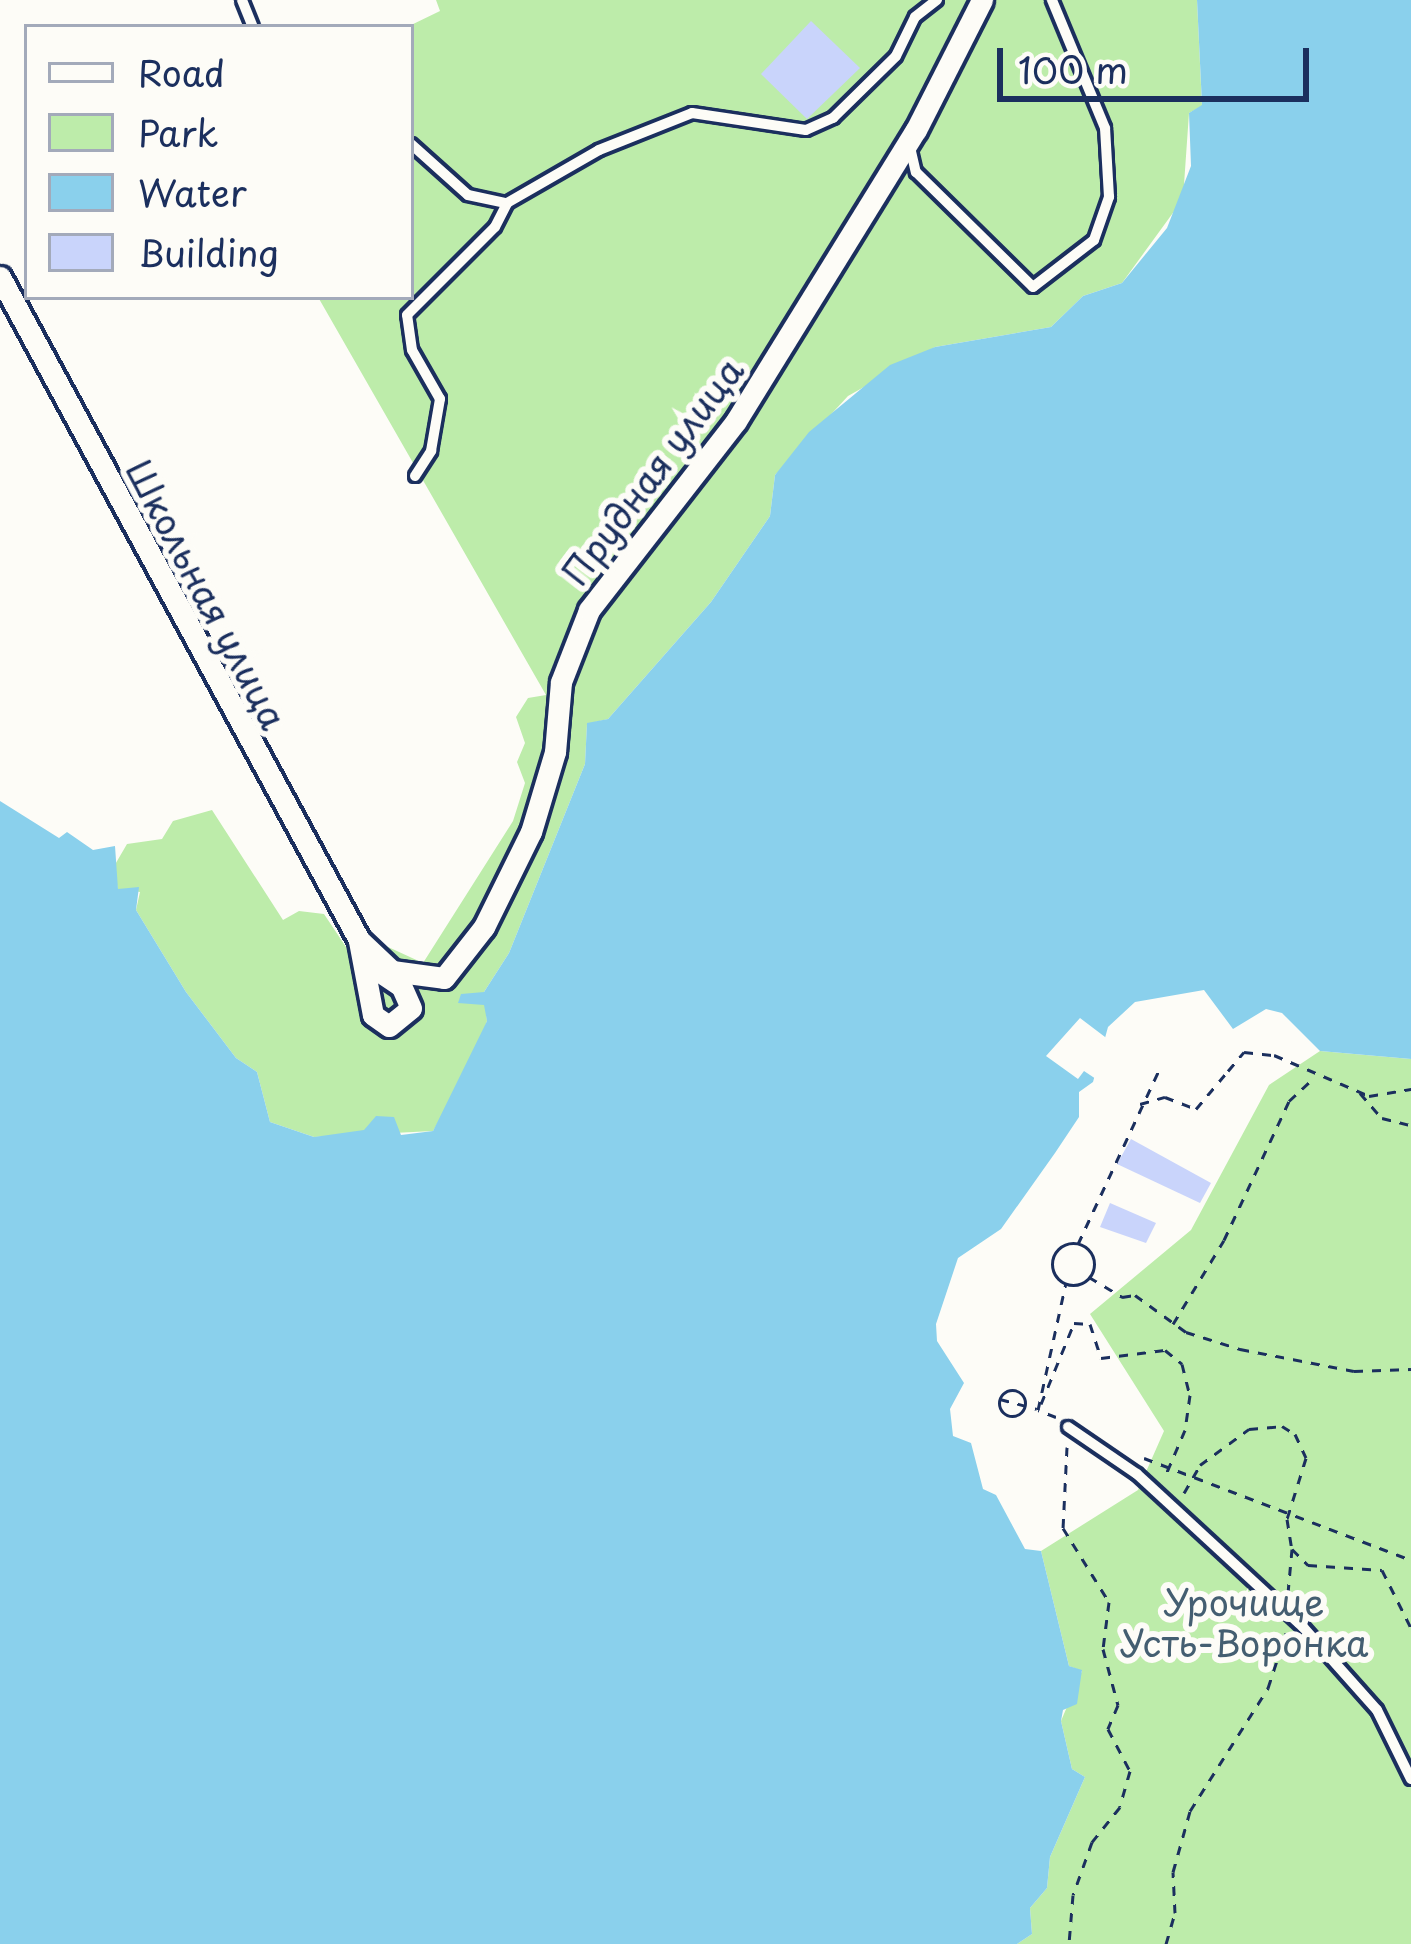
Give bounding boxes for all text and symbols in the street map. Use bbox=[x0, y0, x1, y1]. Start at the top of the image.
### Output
legend bbox=[24, 24, 414, 300]
scale bar bbox=[1003, 24, 1315, 98]
text: 100 m bbox=[1018, 42, 1128, 96]
text: Road bbox=[138, 45, 225, 99]
text: Park bbox=[138, 105, 218, 159]
text: Water bbox=[138, 165, 247, 219]
text: Building bbox=[138, 225, 279, 279]
street label: Прудная улица bbox=[552, 348, 752, 594]
street label: Школьная улица bbox=[117, 451, 297, 737]
park label: Урочище Усть-Воронка bbox=[1120, 1579, 1368, 1664]

